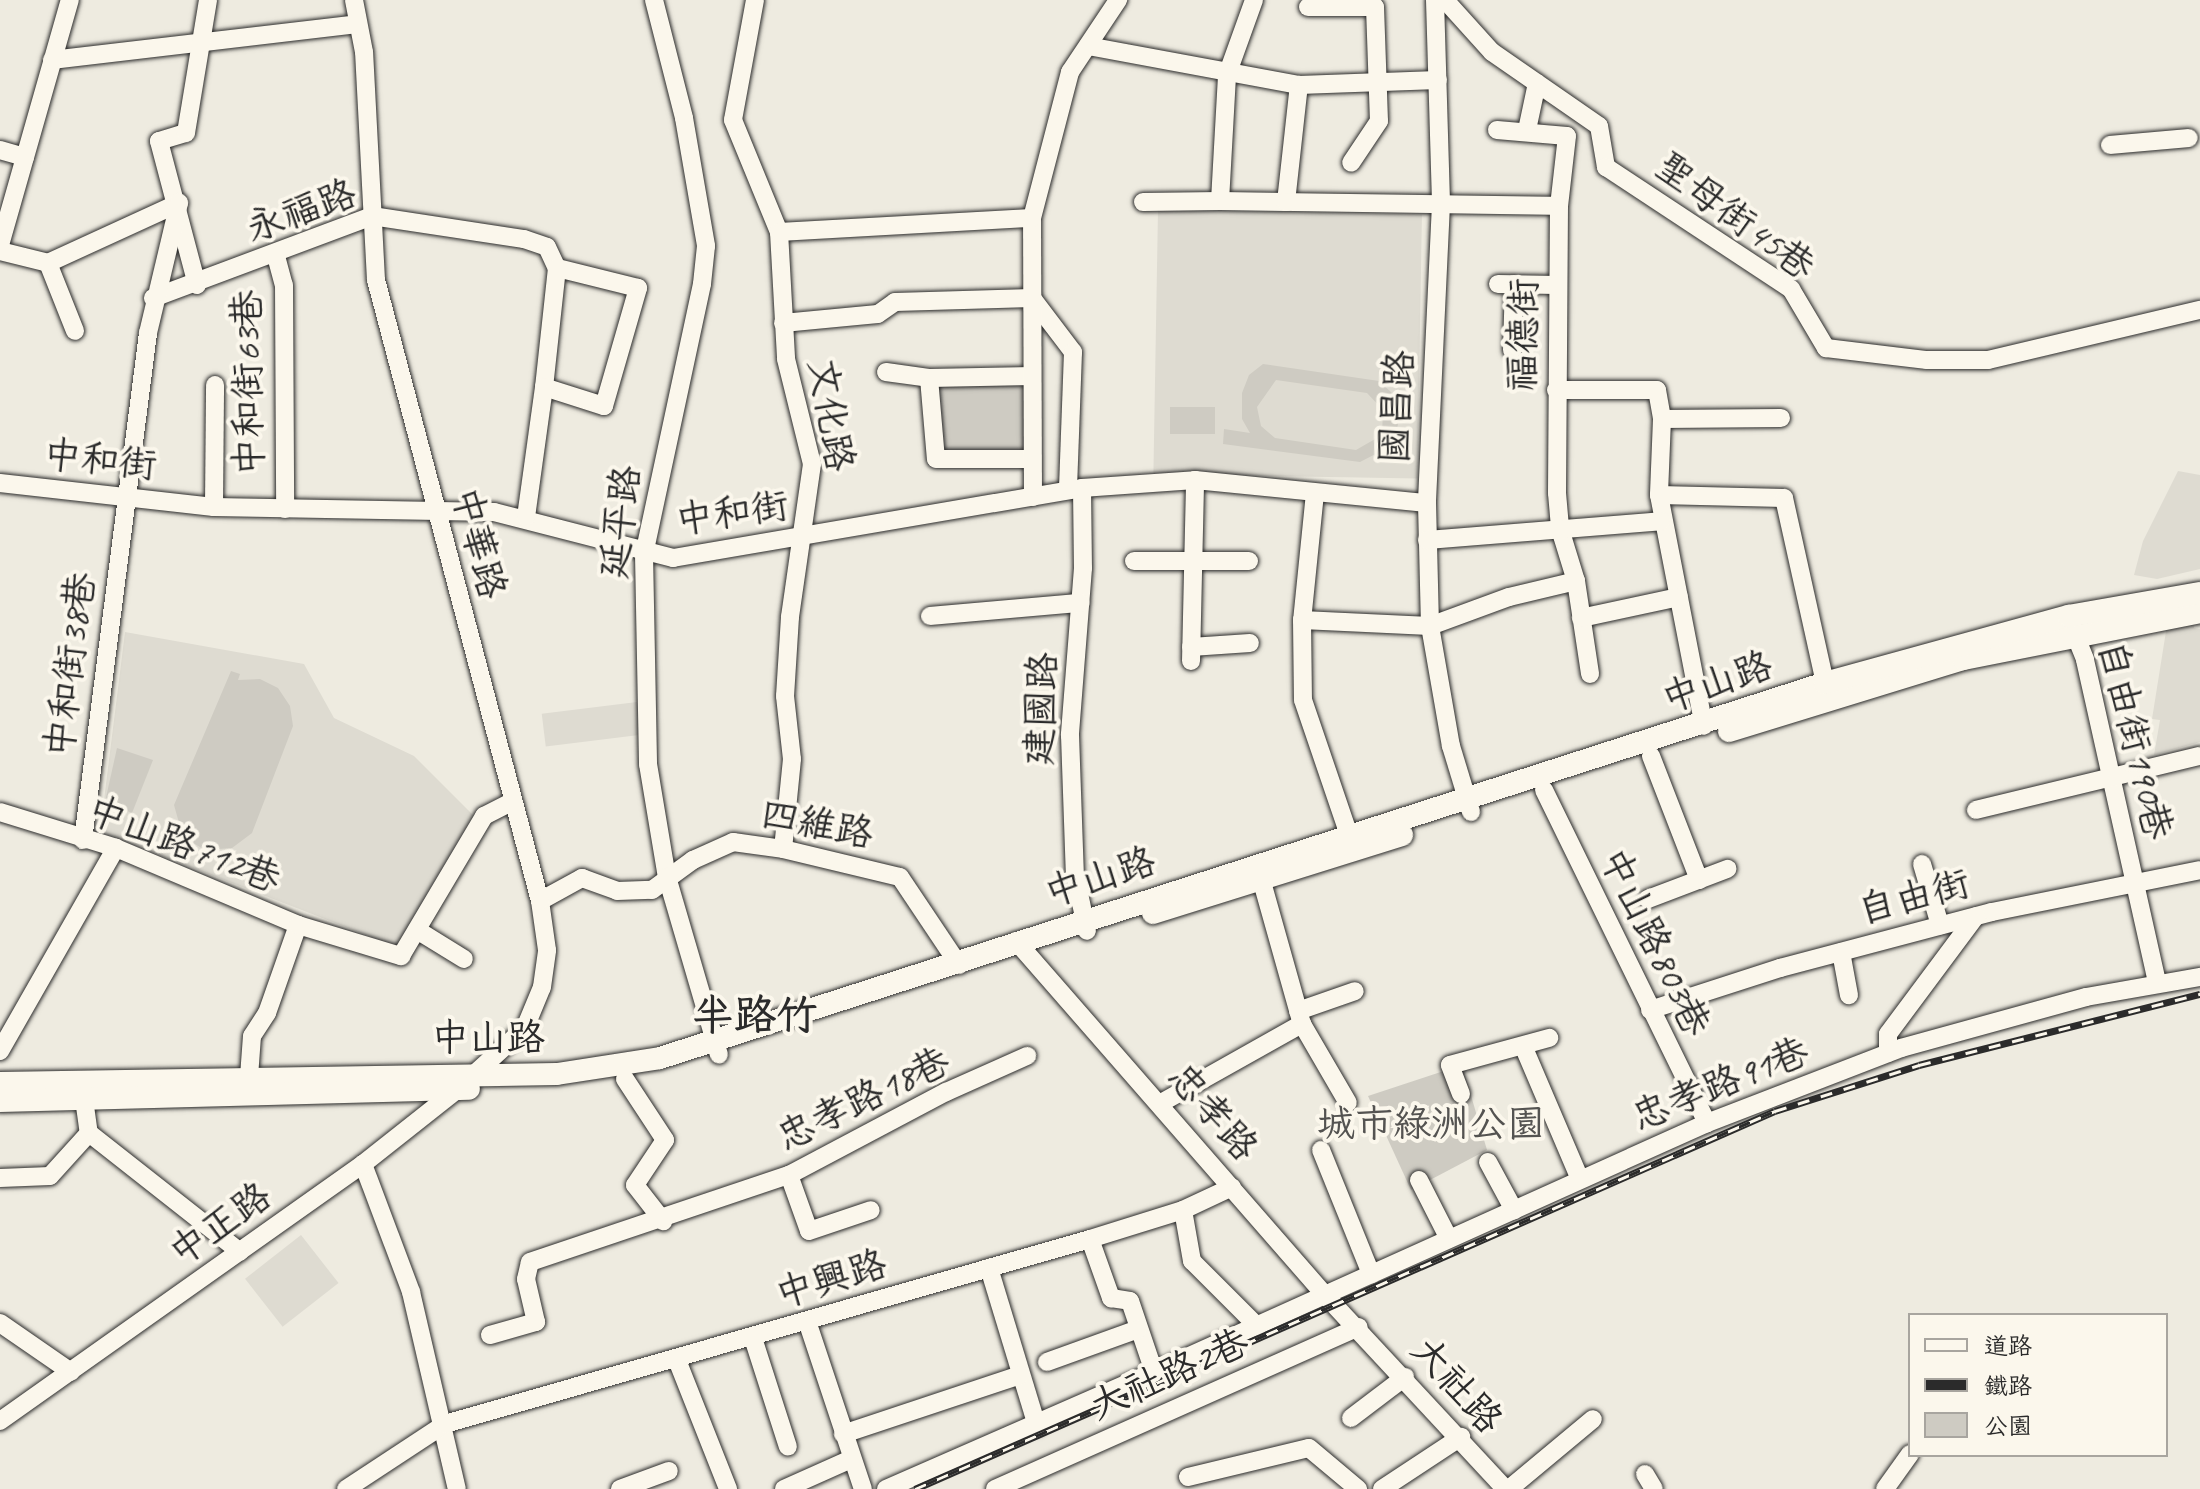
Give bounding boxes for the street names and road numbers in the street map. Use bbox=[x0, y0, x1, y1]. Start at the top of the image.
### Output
street label: 聖母街45巷 bbox=[1646, 143, 1824, 289]
street label: 永福路 bbox=[240, 170, 362, 252]
street label: 福德街 bbox=[1499, 278, 1547, 392]
street label: 中和街63巷 bbox=[224, 290, 272, 476]
street label: 國昌路 bbox=[1371, 349, 1423, 465]
street label: 文化路 bbox=[799, 355, 863, 475]
street label: 中和街 bbox=[41, 431, 159, 489]
street label: 延平路 bbox=[590, 463, 650, 581]
street label: 中華路 bbox=[442, 482, 516, 604]
street label: 中和街 bbox=[672, 482, 792, 544]
street label: 中和街38巷 bbox=[36, 570, 104, 760]
street label: 自由街190巷 bbox=[2088, 636, 2182, 844]
street label: 中山路 bbox=[1656, 642, 1778, 722]
street label: 建國路 bbox=[1016, 651, 1066, 767]
street label: 中山路712巷 bbox=[81, 786, 287, 902]
street label: 四維路 bbox=[757, 791, 877, 857]
street label: 中山路 bbox=[1039, 838, 1161, 916]
street label: 中山路803巷 bbox=[1590, 841, 1720, 1043]
street label: 自由街 bbox=[1853, 860, 1975, 934]
street label: 中山路 bbox=[431, 1015, 545, 1061]
street label: 忠孝路91巷 bbox=[1625, 1028, 1815, 1140]
street label: 忠孝路18巷 bbox=[769, 1038, 957, 1160]
street label: 忠孝路 bbox=[1158, 1054, 1268, 1170]
street label: 中正路 bbox=[160, 1173, 280, 1275]
street label: 中興路 bbox=[770, 1241, 892, 1317]
street label: 大社路2巷 bbox=[1082, 1319, 1256, 1429]
street label: 大社路 bbox=[1402, 1327, 1512, 1443]

